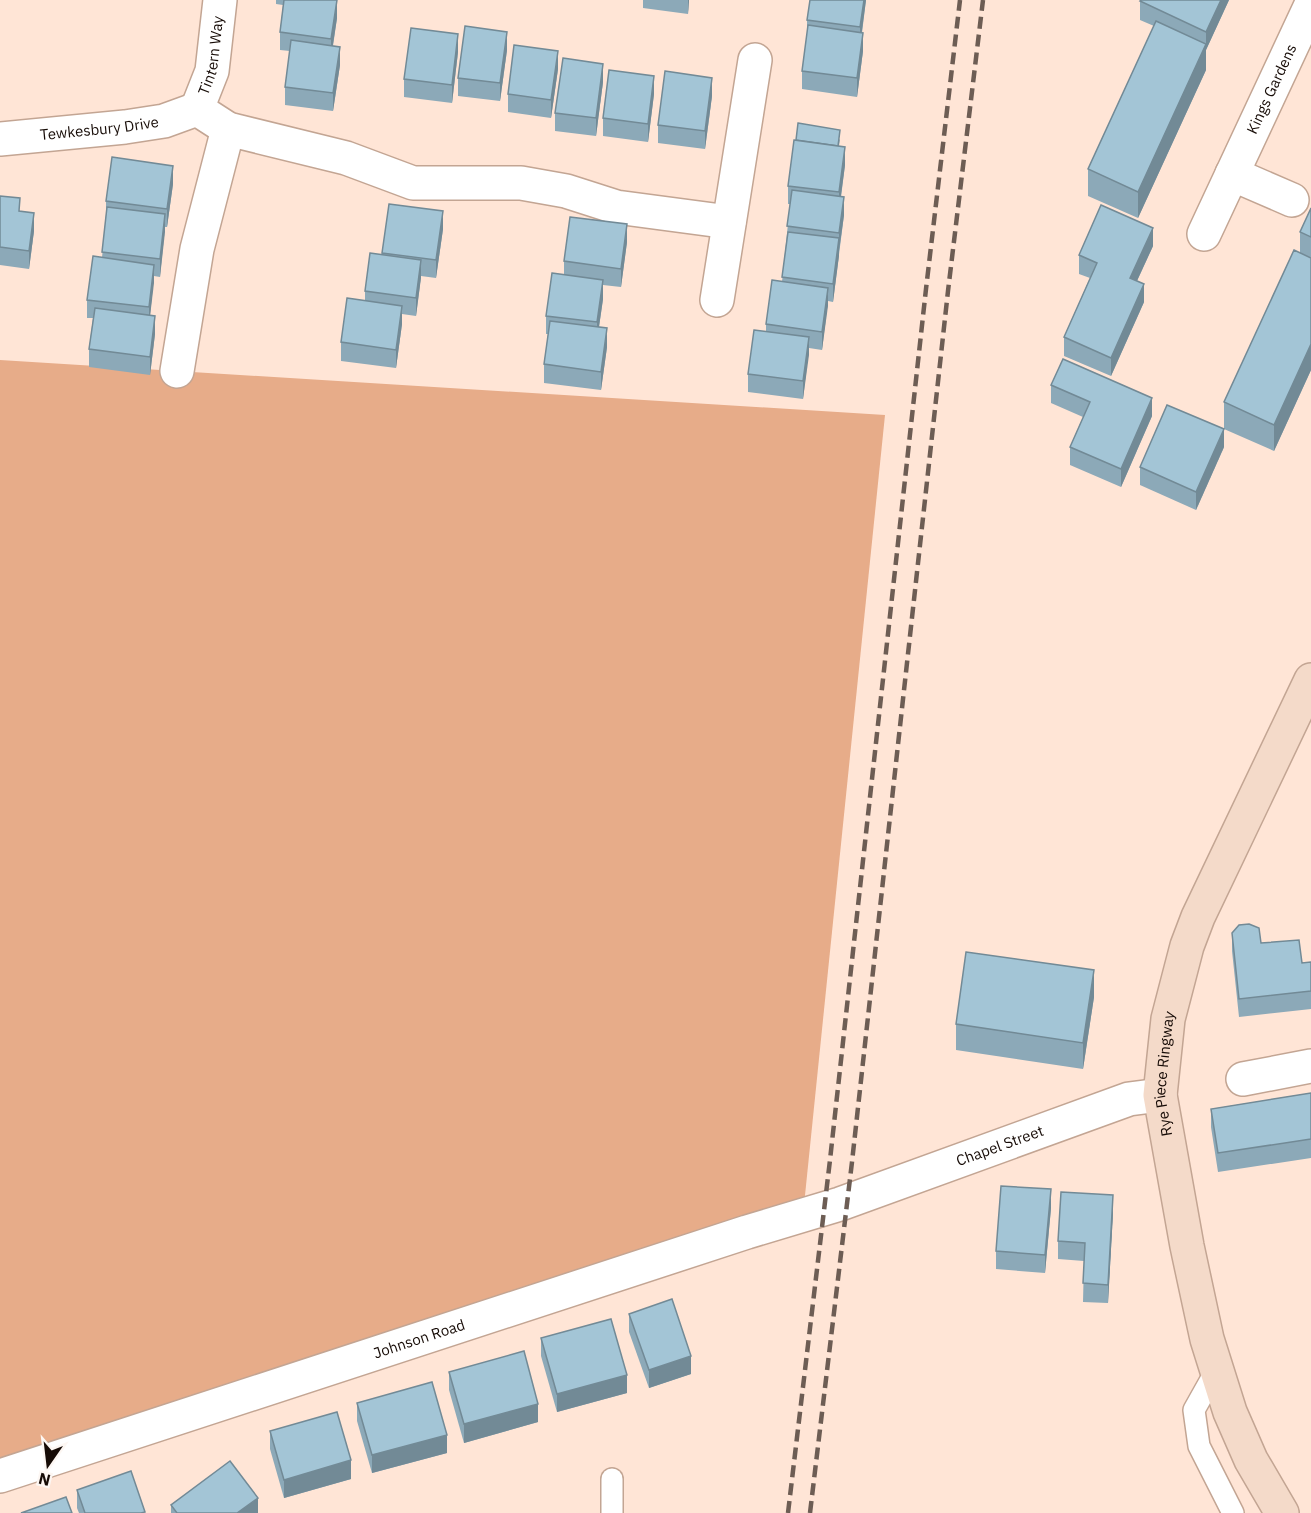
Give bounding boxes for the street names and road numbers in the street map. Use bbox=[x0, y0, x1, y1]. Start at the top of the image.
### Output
street label: Tintern Way bbox=[193, 14, 227, 98]
street label: Kings Gardens bbox=[1242, 41, 1300, 137]
street label: Tewkesbury Drive bbox=[39, 112, 160, 144]
street label: Rye Piece Ringway bbox=[1150, 1009, 1179, 1138]
street label: Chapel Street bbox=[953, 1121, 1046, 1170]
street label: Johnson Road bbox=[371, 1315, 467, 1362]

